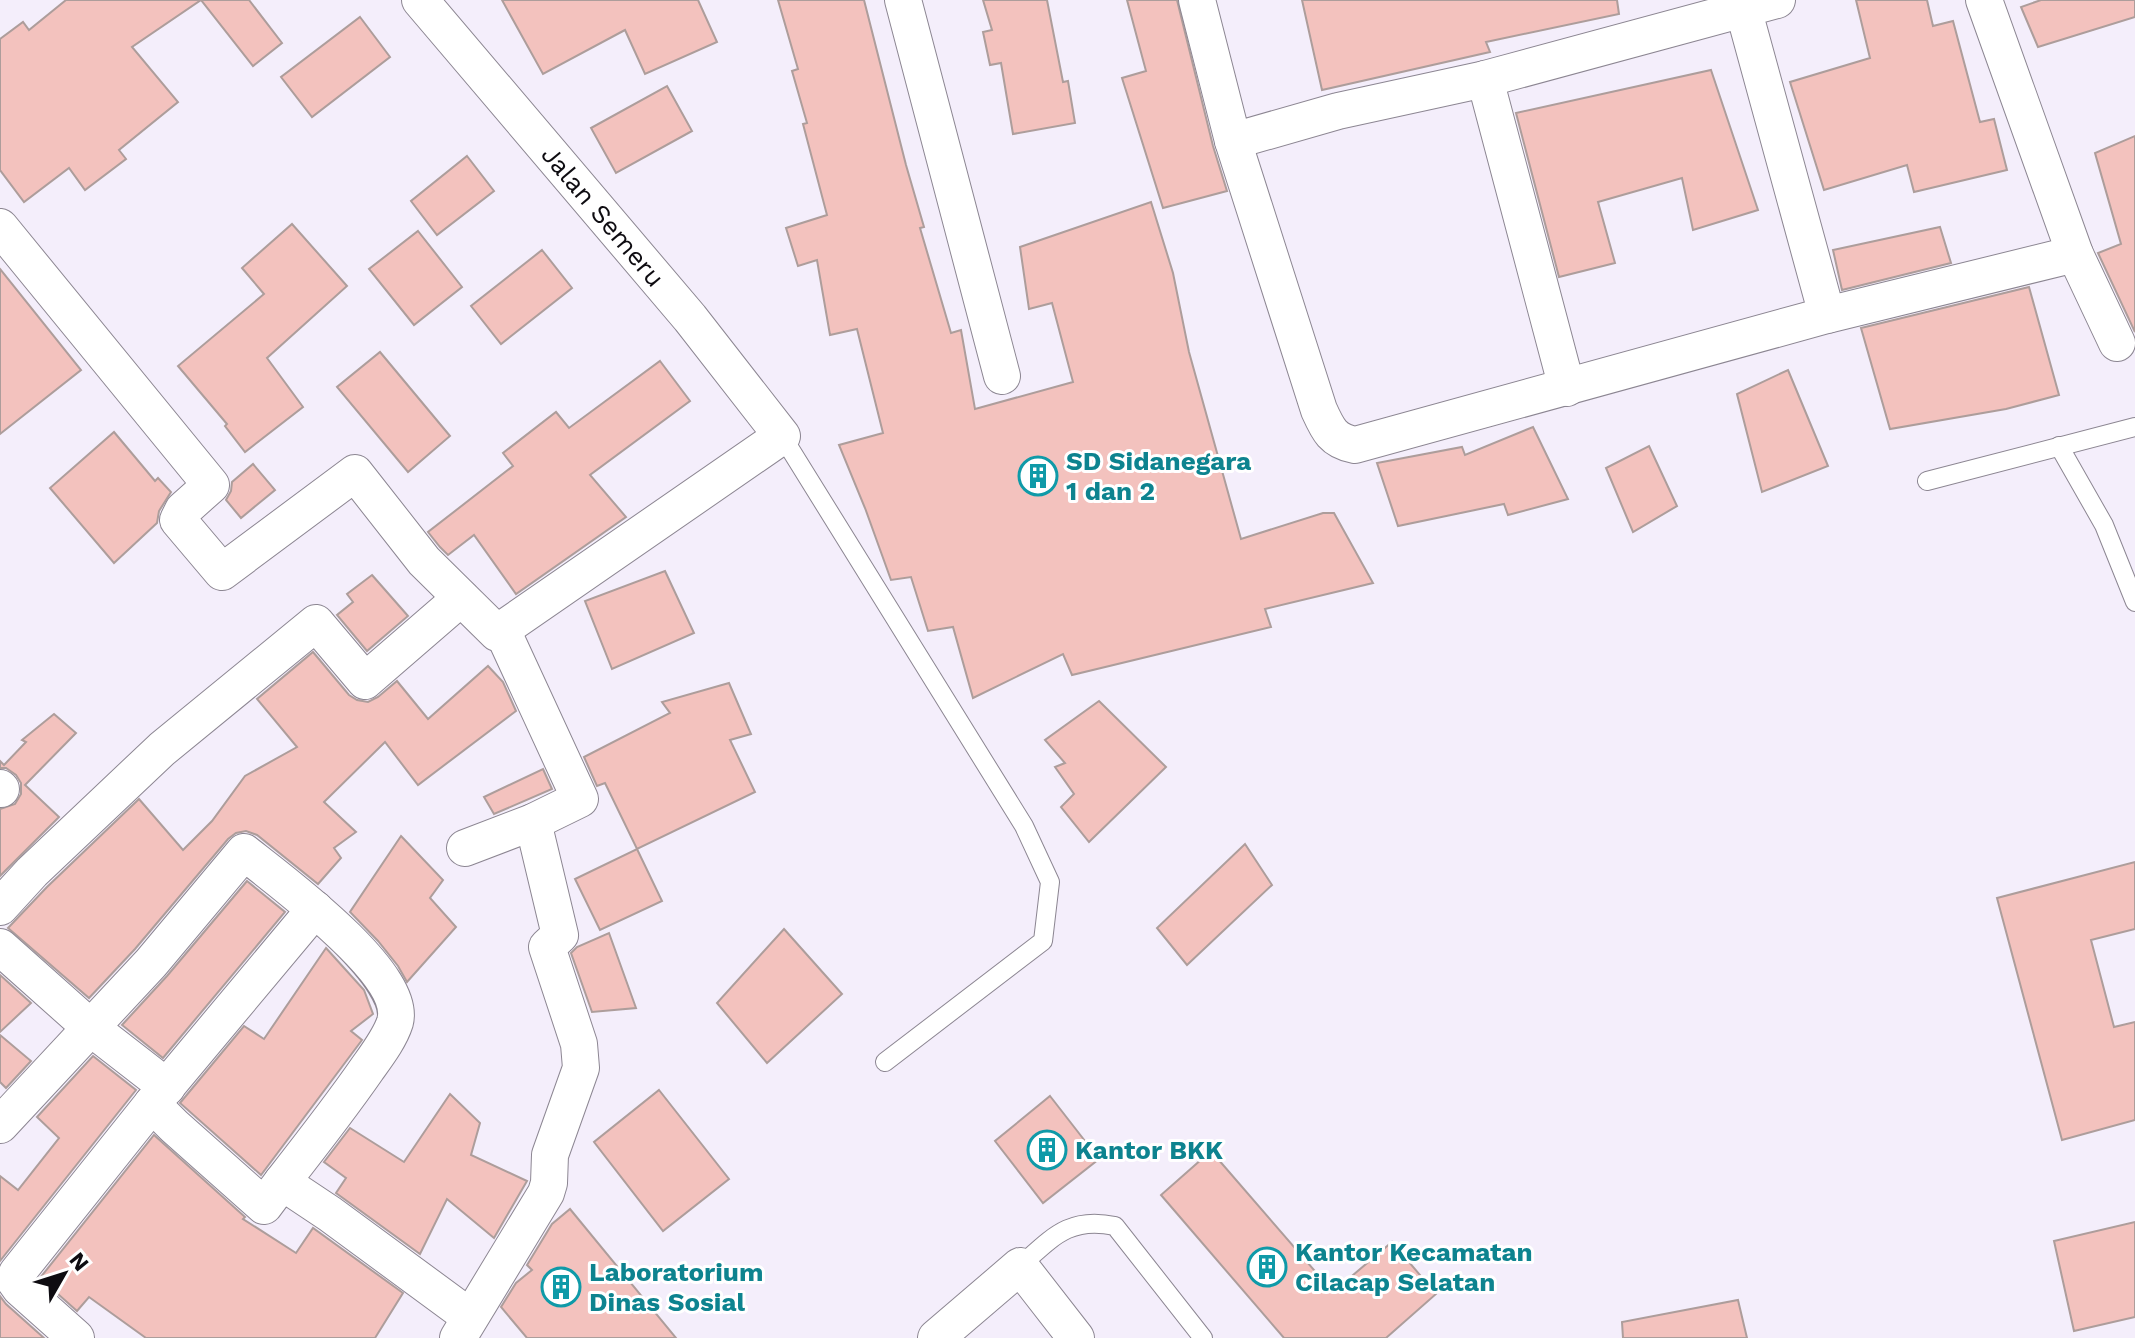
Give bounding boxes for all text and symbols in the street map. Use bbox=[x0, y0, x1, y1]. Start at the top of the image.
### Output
street label: Jalan Semeru bbox=[535, 139, 671, 293]
place label: SD Sidanegara 1 dan 2 bbox=[1066, 446, 1251, 506]
building icon: SD Sidanegara 1 dan 2 bbox=[1017, 455, 1059, 497]
building icon: Kantor BKK bbox=[1026, 1129, 1068, 1171]
place label: Kantor BKK bbox=[1075, 1135, 1223, 1165]
north arrow bbox=[24, 1234, 104, 1314]
place label: Kantor Kecamatan Cilacap Selatan bbox=[1295, 1237, 1533, 1297]
building icon: Kantor Kecamatan Cilacap Selatan bbox=[1246, 1246, 1288, 1288]
text: N bbox=[64, 1248, 94, 1276]
place label: Laboratorium Dinas Sosial bbox=[589, 1257, 763, 1317]
building icon: Laboratorium Dinas Sosial bbox=[540, 1266, 582, 1308]

